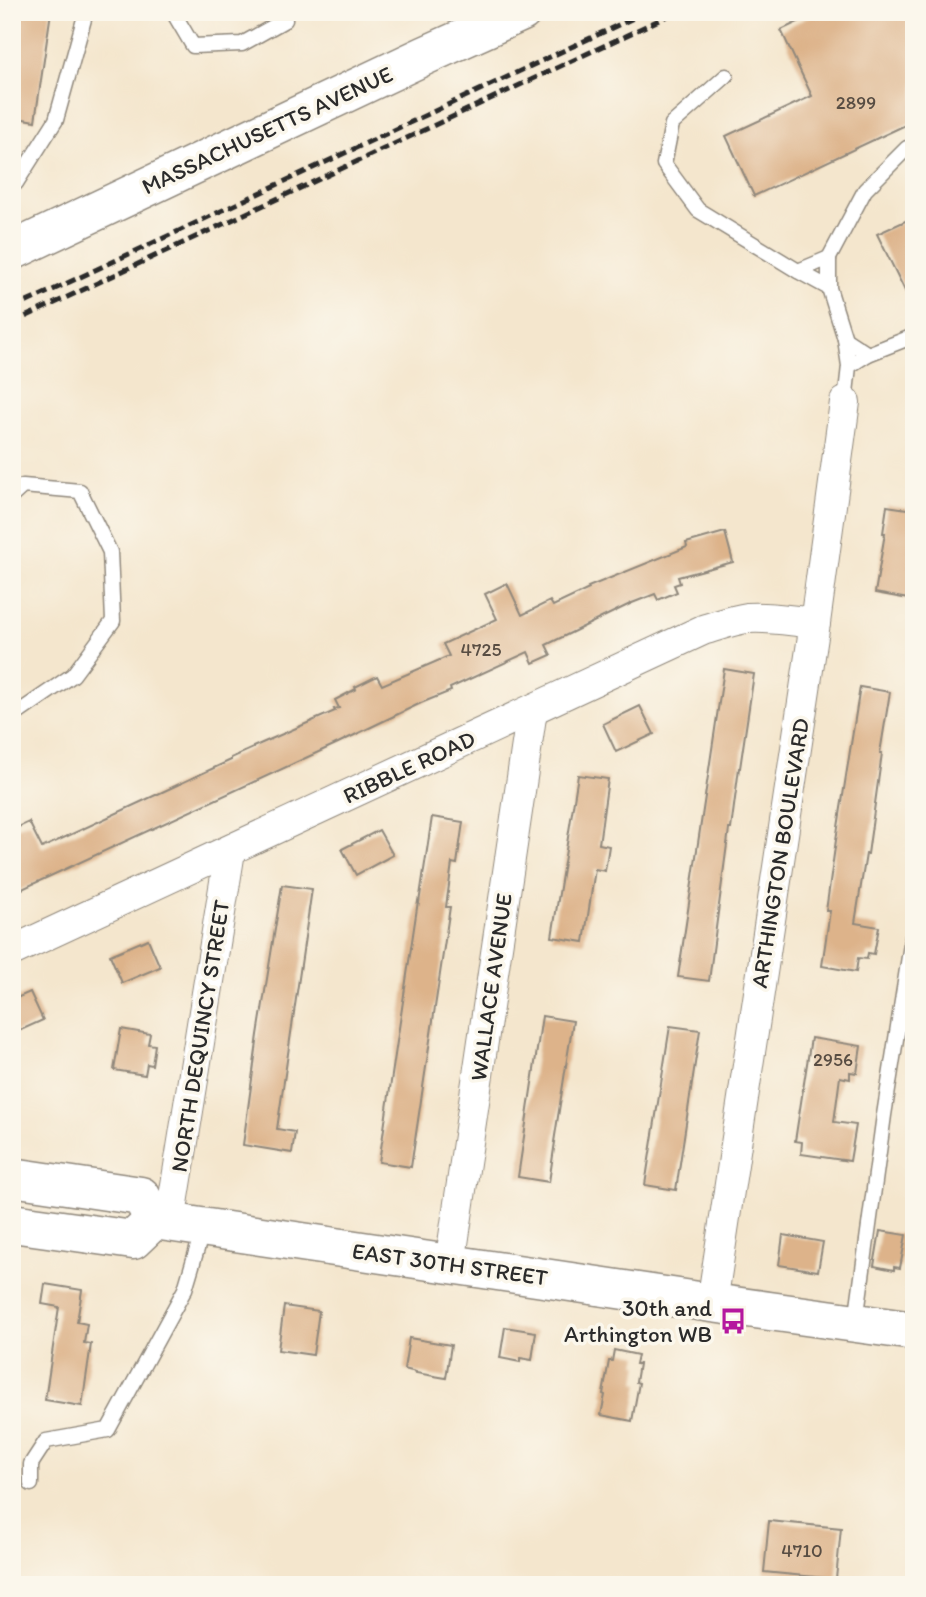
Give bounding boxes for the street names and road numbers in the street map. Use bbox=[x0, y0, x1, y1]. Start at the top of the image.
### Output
street label: MASSACHUSETTS AVENUE bbox=[137, 59, 397, 200]
street label: ARTHINGTON BOULEVARD bbox=[745, 716, 815, 990]
street label: RIBBLE ROAD bbox=[338, 724, 480, 810]
street label: WALLACE AVENUE bbox=[464, 891, 518, 1083]
street label: NORTH DEQUINCY STREET bbox=[165, 898, 235, 1174]
street label: EAST 30TH STREET bbox=[350, 1236, 550, 1292]

